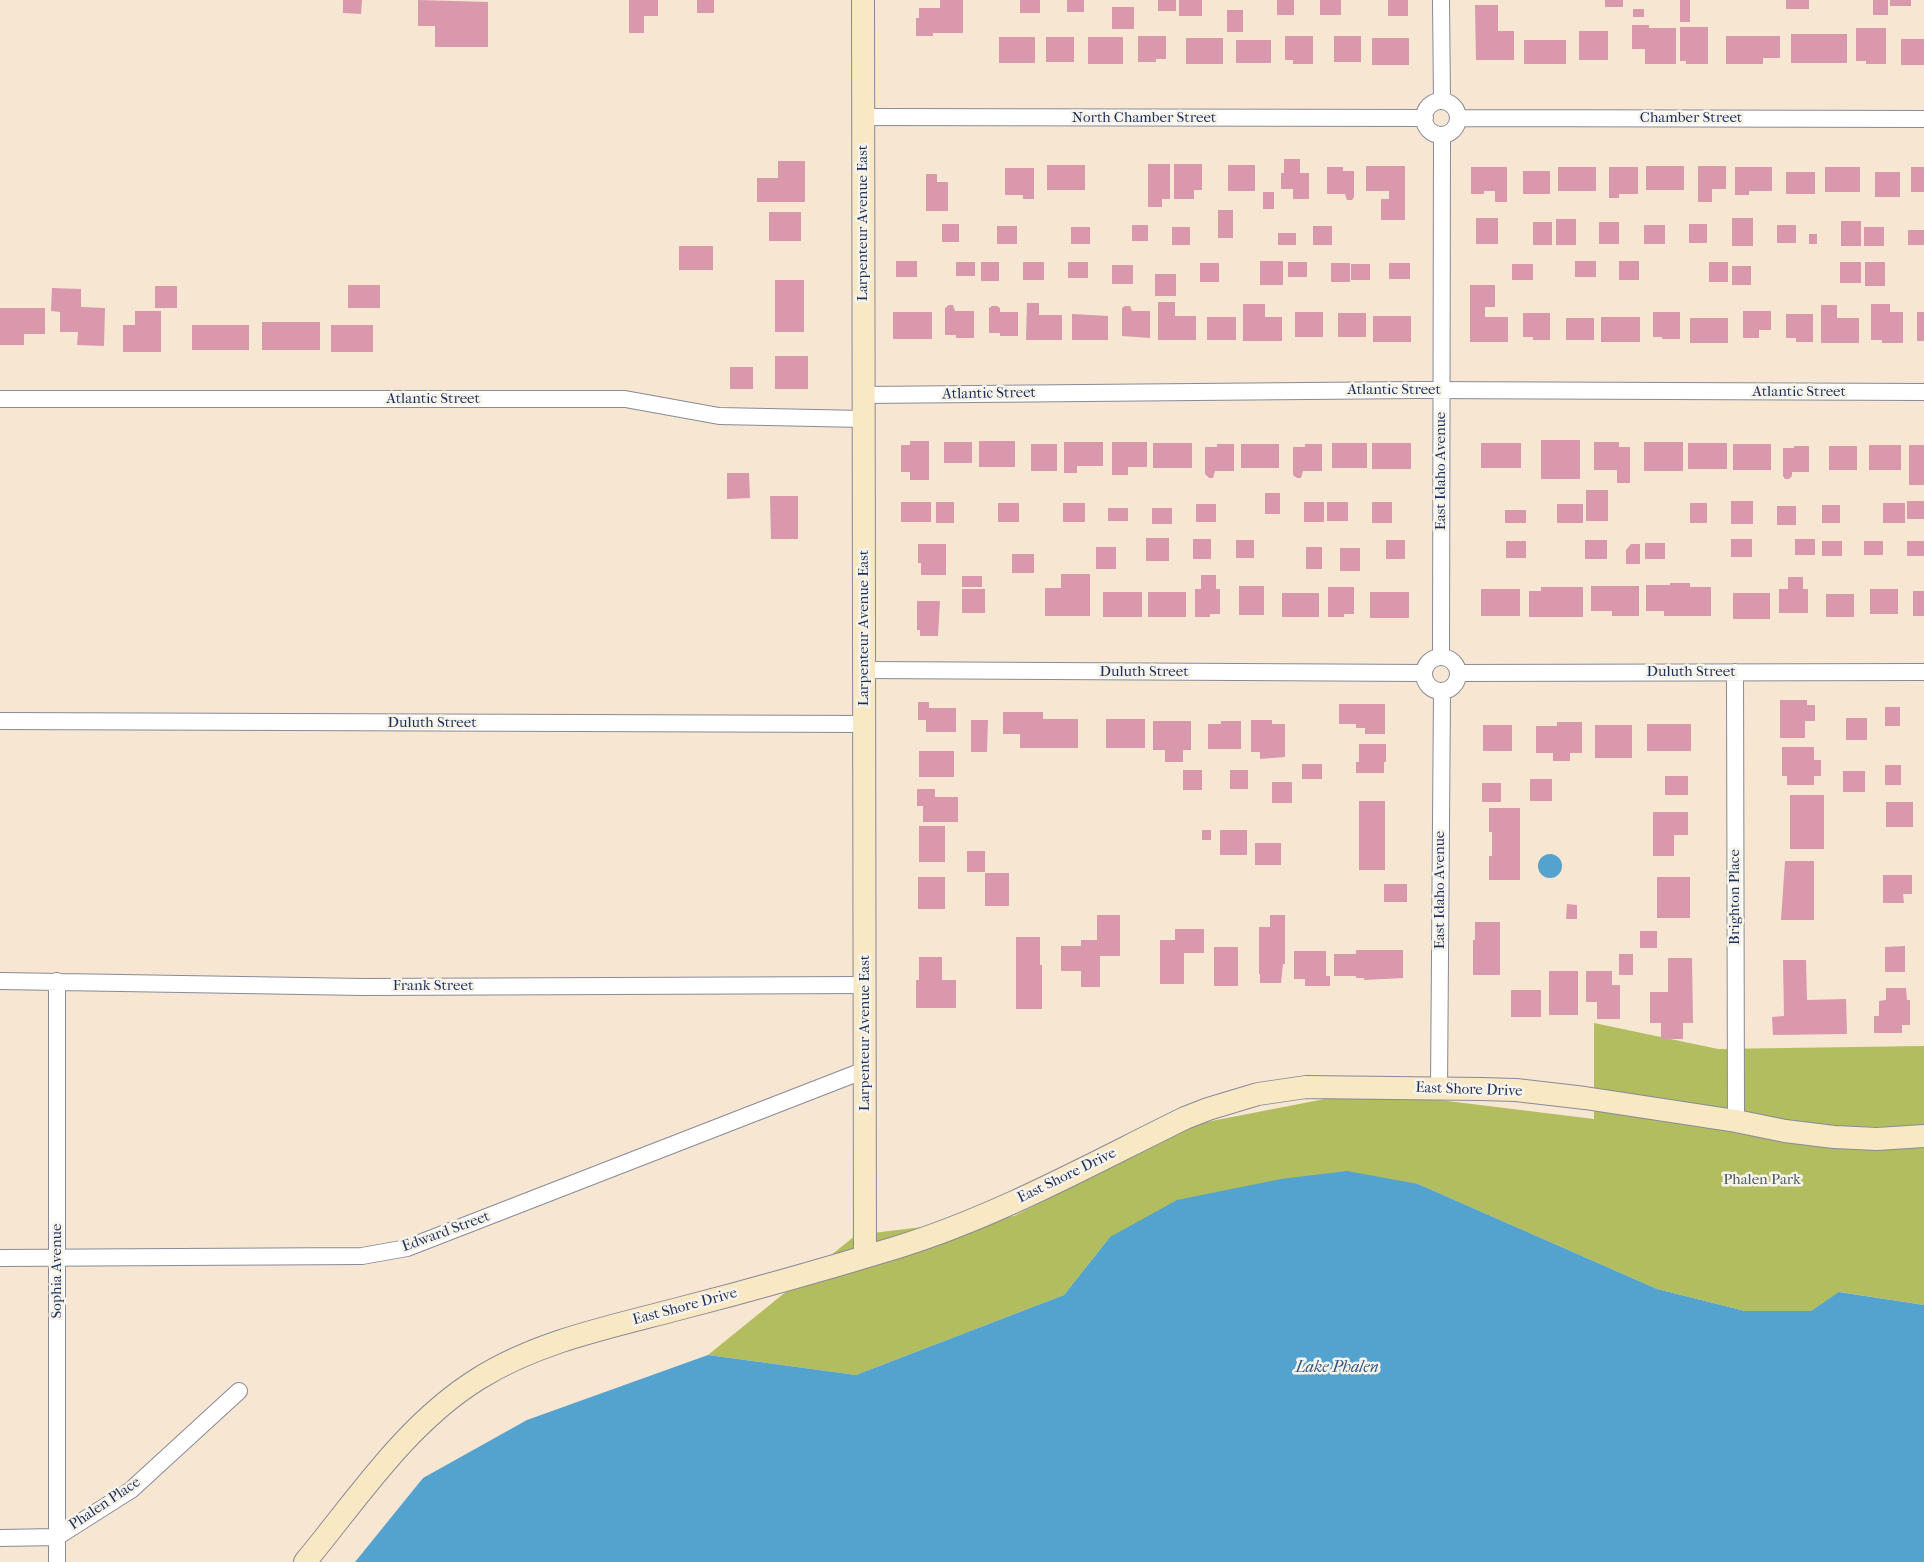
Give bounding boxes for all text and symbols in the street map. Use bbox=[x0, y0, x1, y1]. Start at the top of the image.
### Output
street label: North Chamber Street bbox=[1072, 109, 1216, 127]
street label: Chamber Street bbox=[1640, 109, 1742, 127]
street label: Larpenteur Avenue East bbox=[854, 145, 872, 301]
street label: Atlantic Street bbox=[1347, 381, 1441, 399]
street label: Atlantic Street bbox=[1752, 383, 1846, 401]
street label: Atlantic Street bbox=[942, 384, 1036, 404]
street label: Atlantic Street bbox=[386, 390, 480, 408]
street label: East Idaho Avenue bbox=[1432, 412, 1450, 530]
street label: Larpenteur Avenue East bbox=[855, 550, 873, 706]
street label: Duluth Street bbox=[1099, 663, 1189, 681]
street label: Duluth Street bbox=[1646, 663, 1736, 681]
street label: Duluth Street bbox=[387, 714, 477, 732]
street label: East Idaho Avenue bbox=[1431, 831, 1449, 949]
street label: Brighton Place bbox=[1726, 849, 1744, 945]
street label: Larpenteur Avenue East bbox=[856, 955, 874, 1111]
street label: Frank Street bbox=[393, 977, 473, 995]
street label: East Shore Drive bbox=[1415, 1079, 1523, 1101]
street label: East Shore Drive bbox=[1015, 1144, 1119, 1208]
park label: Phalen Park bbox=[1723, 1171, 1801, 1189]
street label: Edward Street bbox=[400, 1208, 492, 1256]
street label: Sophia Avenue bbox=[48, 1224, 66, 1318]
street label: East Shore Drive bbox=[631, 1284, 739, 1330]
water label: Lake Phalen bbox=[1295, 1358, 1379, 1378]
street label: Phalen Place bbox=[66, 1474, 144, 1534]

